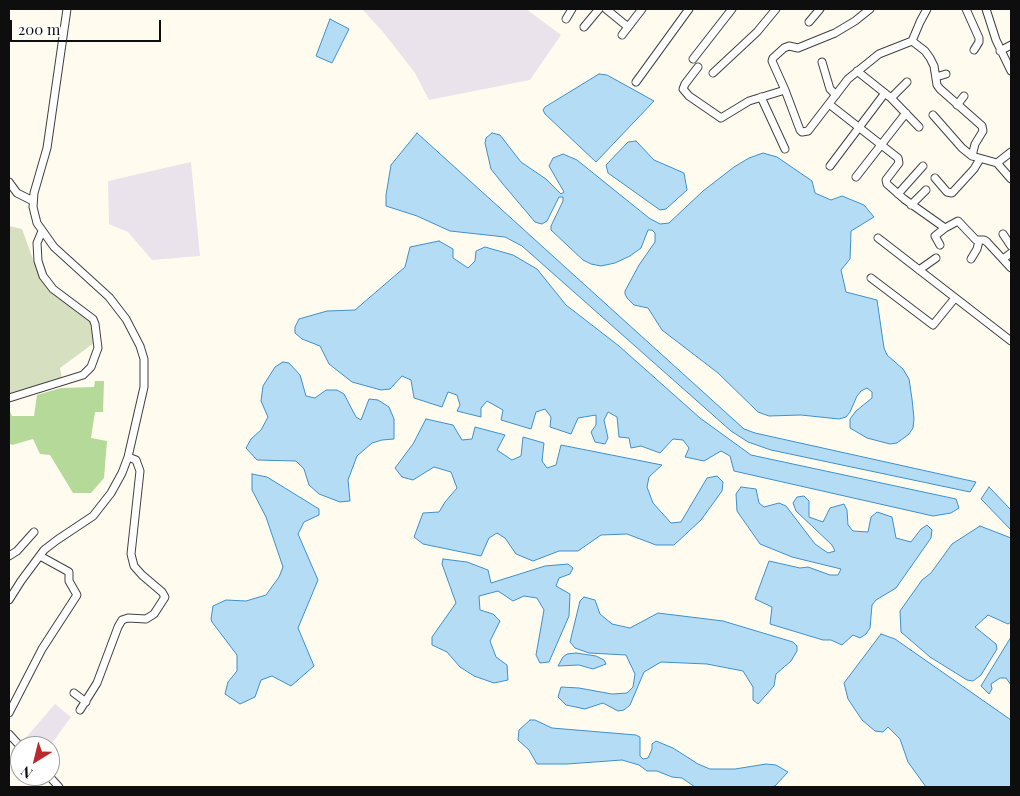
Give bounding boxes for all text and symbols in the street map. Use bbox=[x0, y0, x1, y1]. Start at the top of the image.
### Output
scale bar bbox=[12, 10, 164, 42]
text: 200 m bbox=[18, 19, 60, 39]
north arrow bbox=[10, 736, 60, 786]
text: N bbox=[17, 762, 36, 783]

